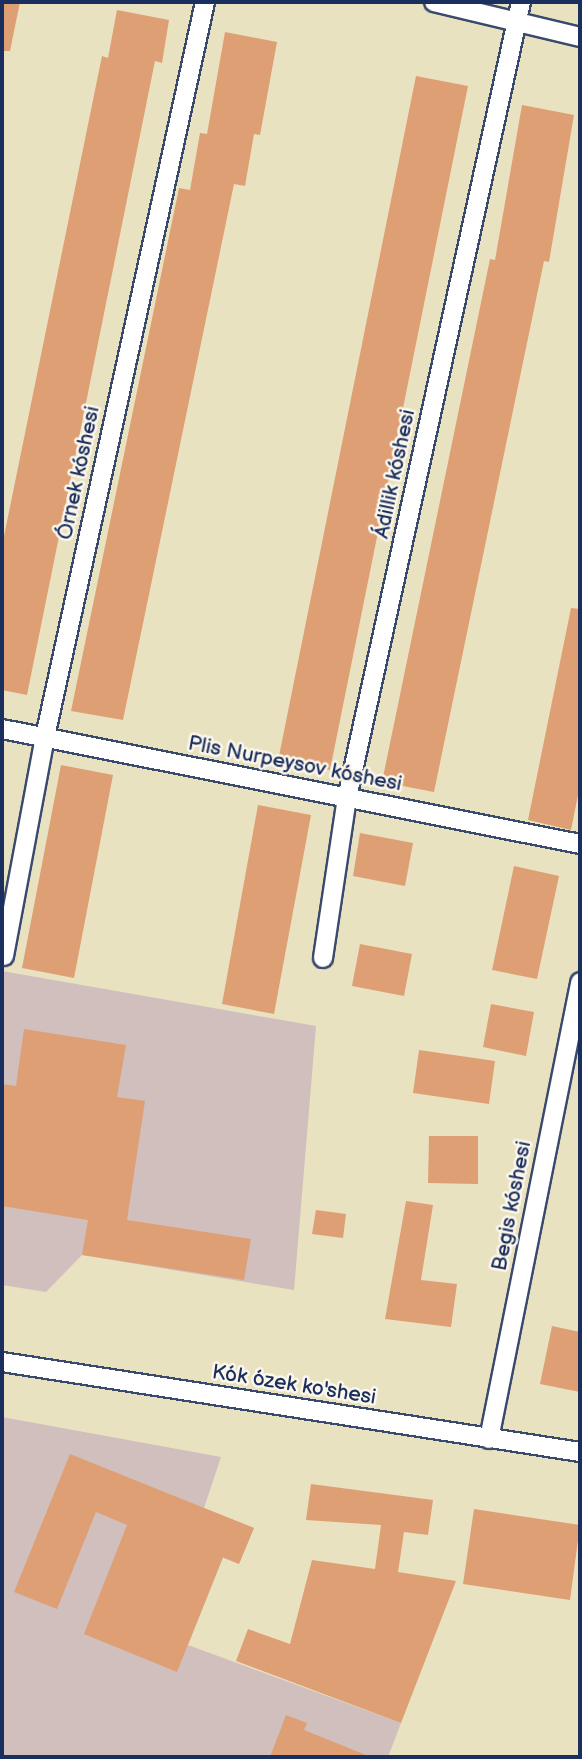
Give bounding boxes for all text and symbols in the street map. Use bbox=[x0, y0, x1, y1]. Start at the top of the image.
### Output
street label: Órnek kóshesi bbox=[53, 404, 105, 542]
street label: Ádillik kóshesi bbox=[369, 407, 421, 541]
street label: Plis Nurpeysov kóshesi bbox=[186, 731, 404, 797]
street label: Begis kóshesi bbox=[487, 1139, 537, 1273]
street label: Kók ózek ko'shesi bbox=[210, 1360, 378, 1410]

